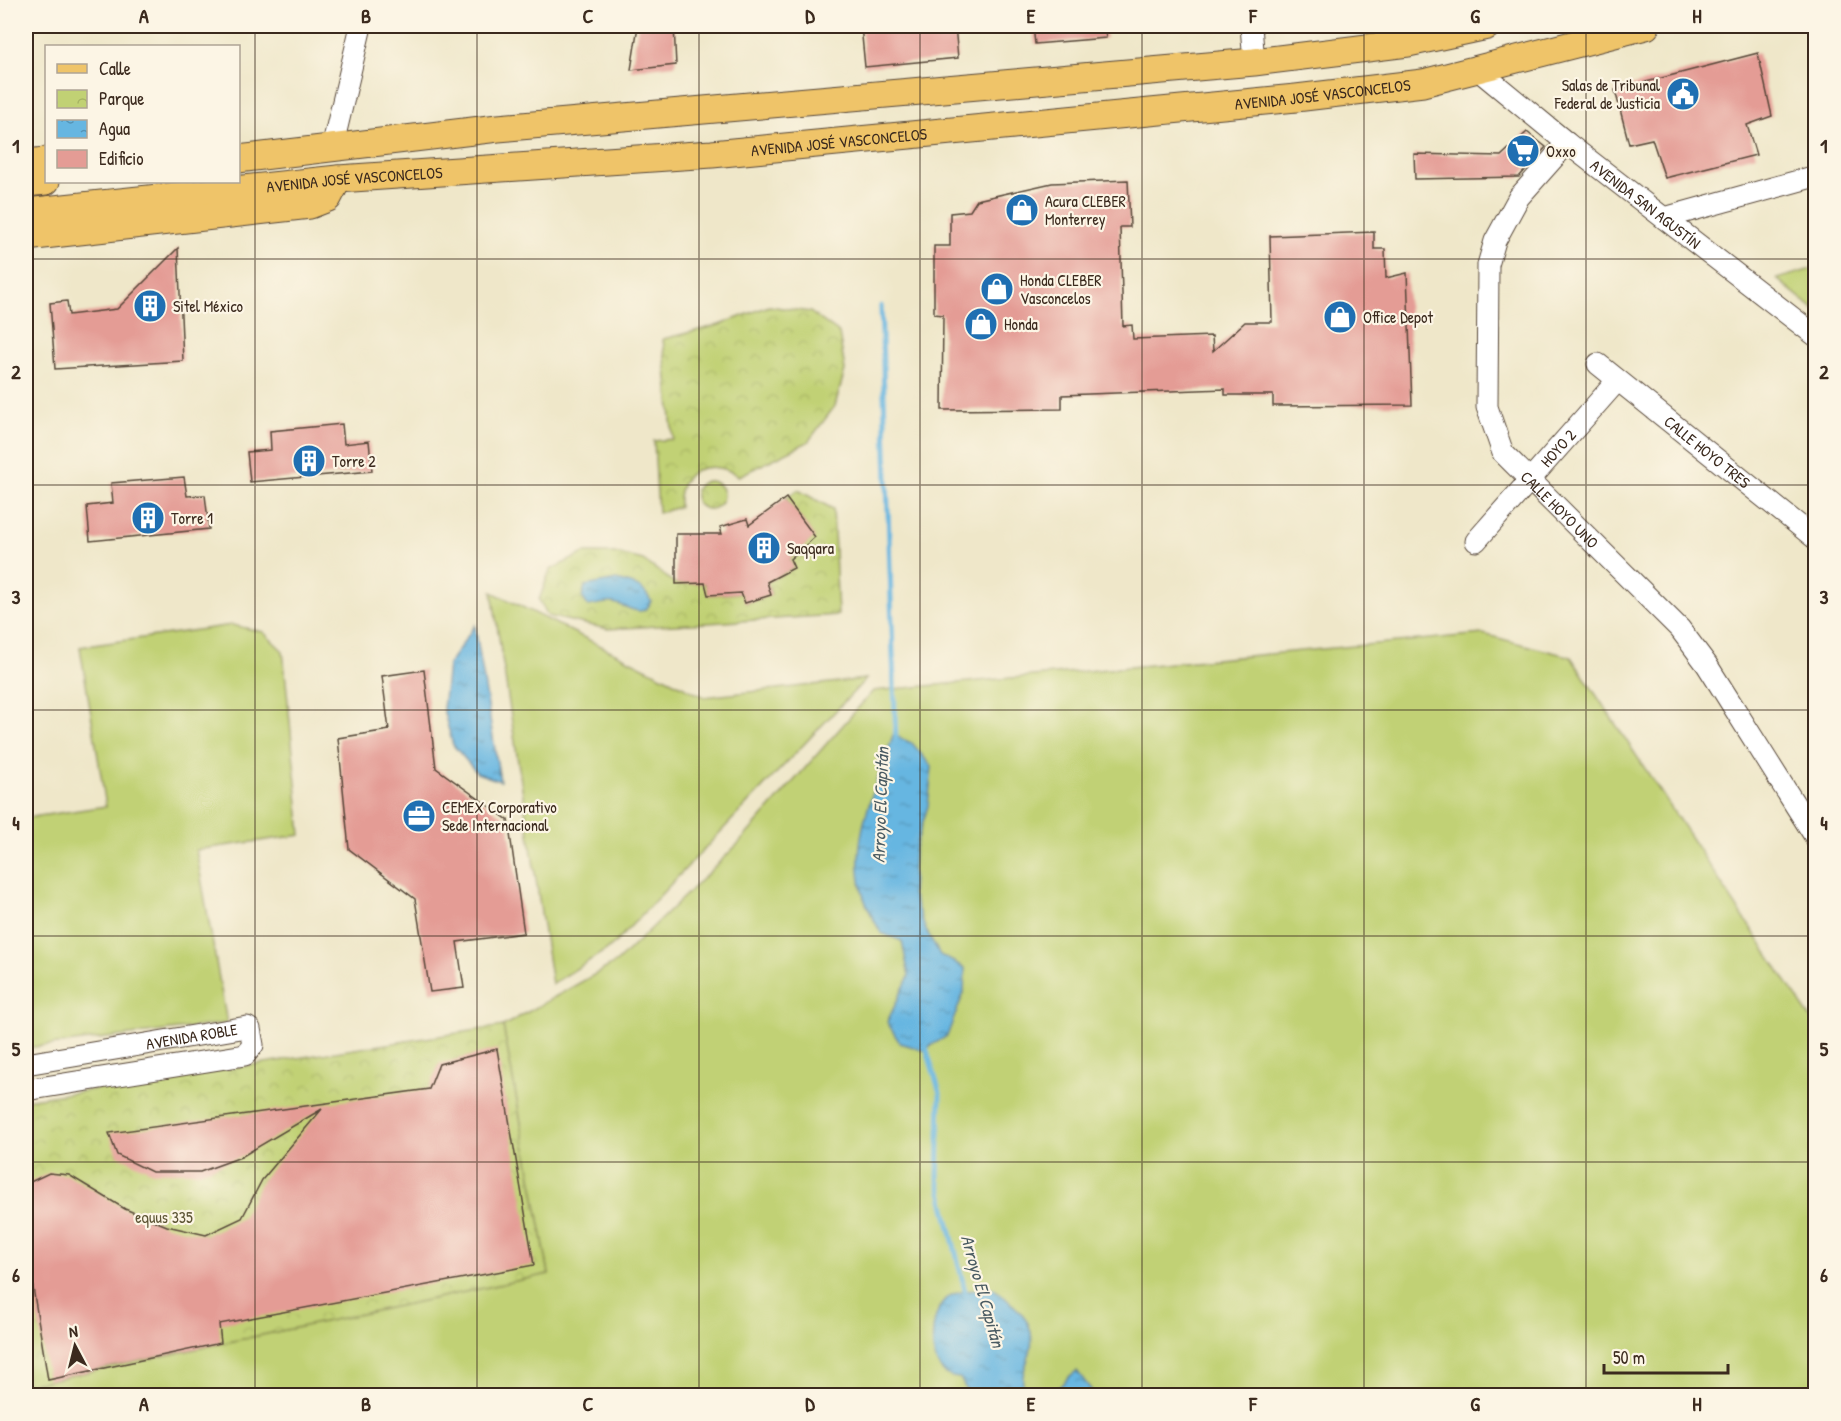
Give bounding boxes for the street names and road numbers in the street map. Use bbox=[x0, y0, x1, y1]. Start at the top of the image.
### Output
street label: AVENIDA JOSÉ VASCONCELOS bbox=[1234, 74, 1412, 115]
street label: AVENIDA JOSÉ VASCONCELOS bbox=[750, 122, 928, 161]
street label: AVENIDA SAN AGUSTÍN bbox=[1586, 154, 1705, 254]
street label: AVENIDA JOSÉ VASCONCELOS bbox=[265, 161, 444, 198]
street label: CALLE HOYO TRES bbox=[1660, 410, 1755, 493]
street label: HOYO 2 bbox=[1535, 424, 1581, 472]
street label: CALLE HOYO UNO bbox=[1516, 466, 1604, 553]
street label: AVENIDA ROBLE bbox=[144, 1018, 239, 1055]

